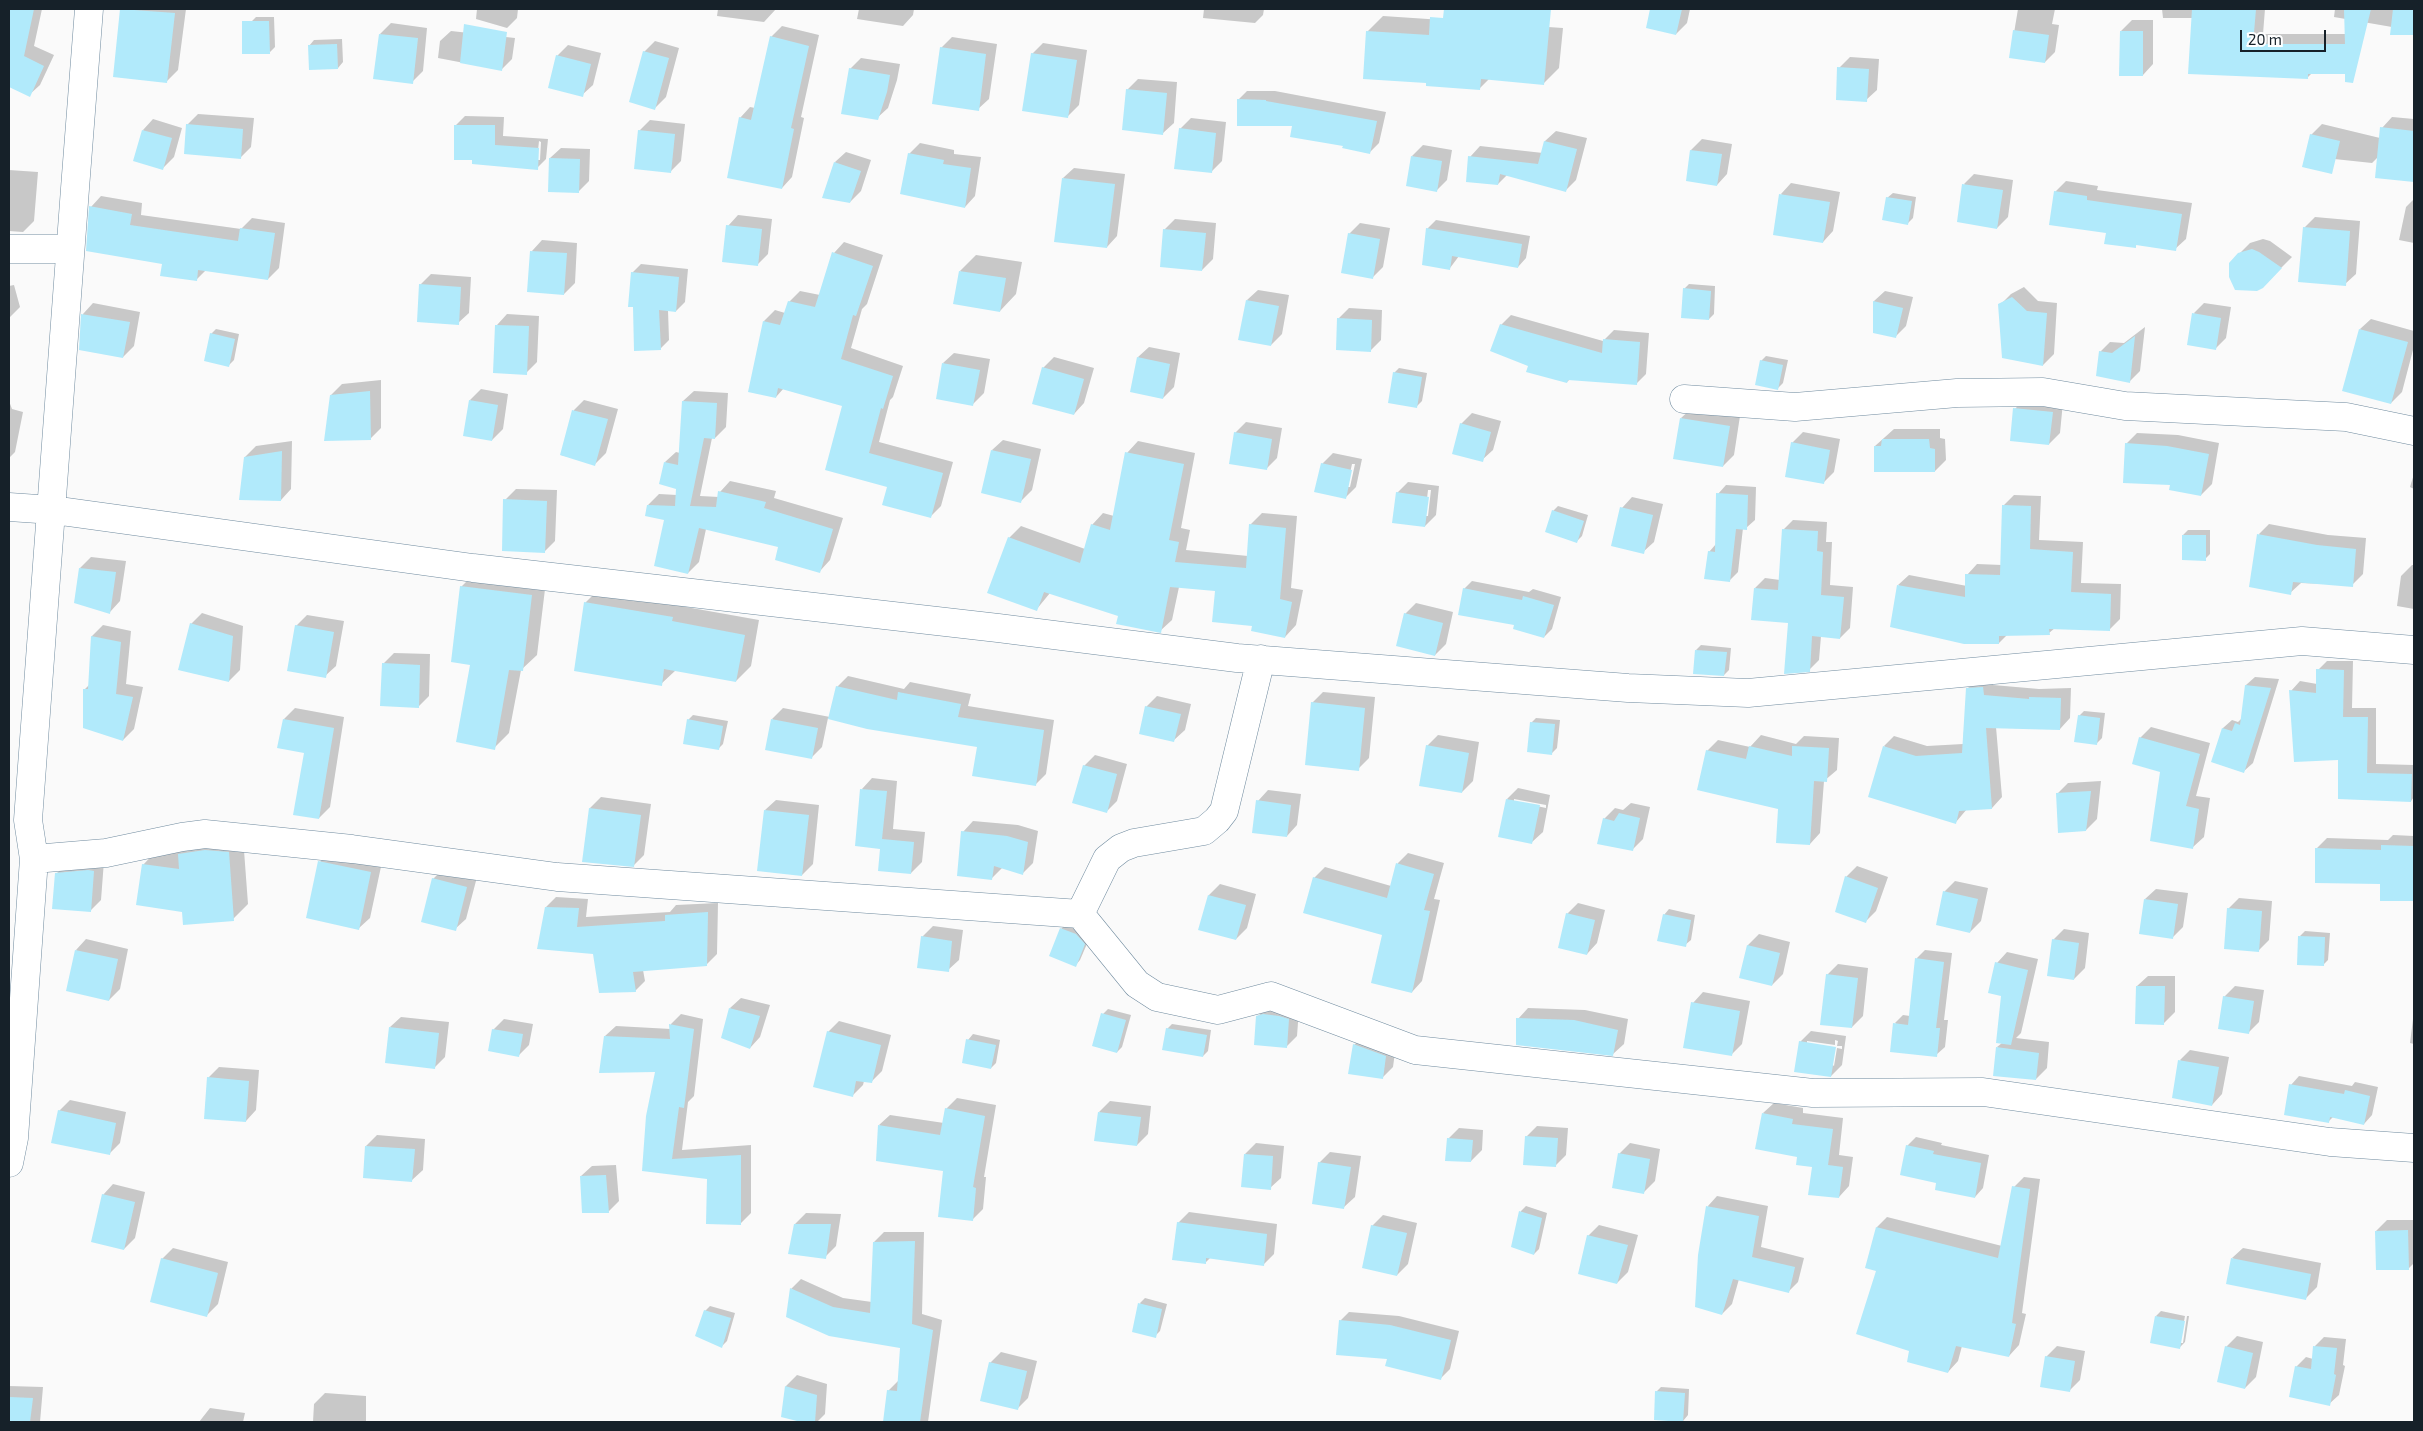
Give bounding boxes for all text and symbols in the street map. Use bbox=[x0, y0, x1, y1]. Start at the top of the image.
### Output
scale bar bbox=[2243, 20, 2329, 52]
text: 20 m bbox=[2248, 30, 2282, 48]

